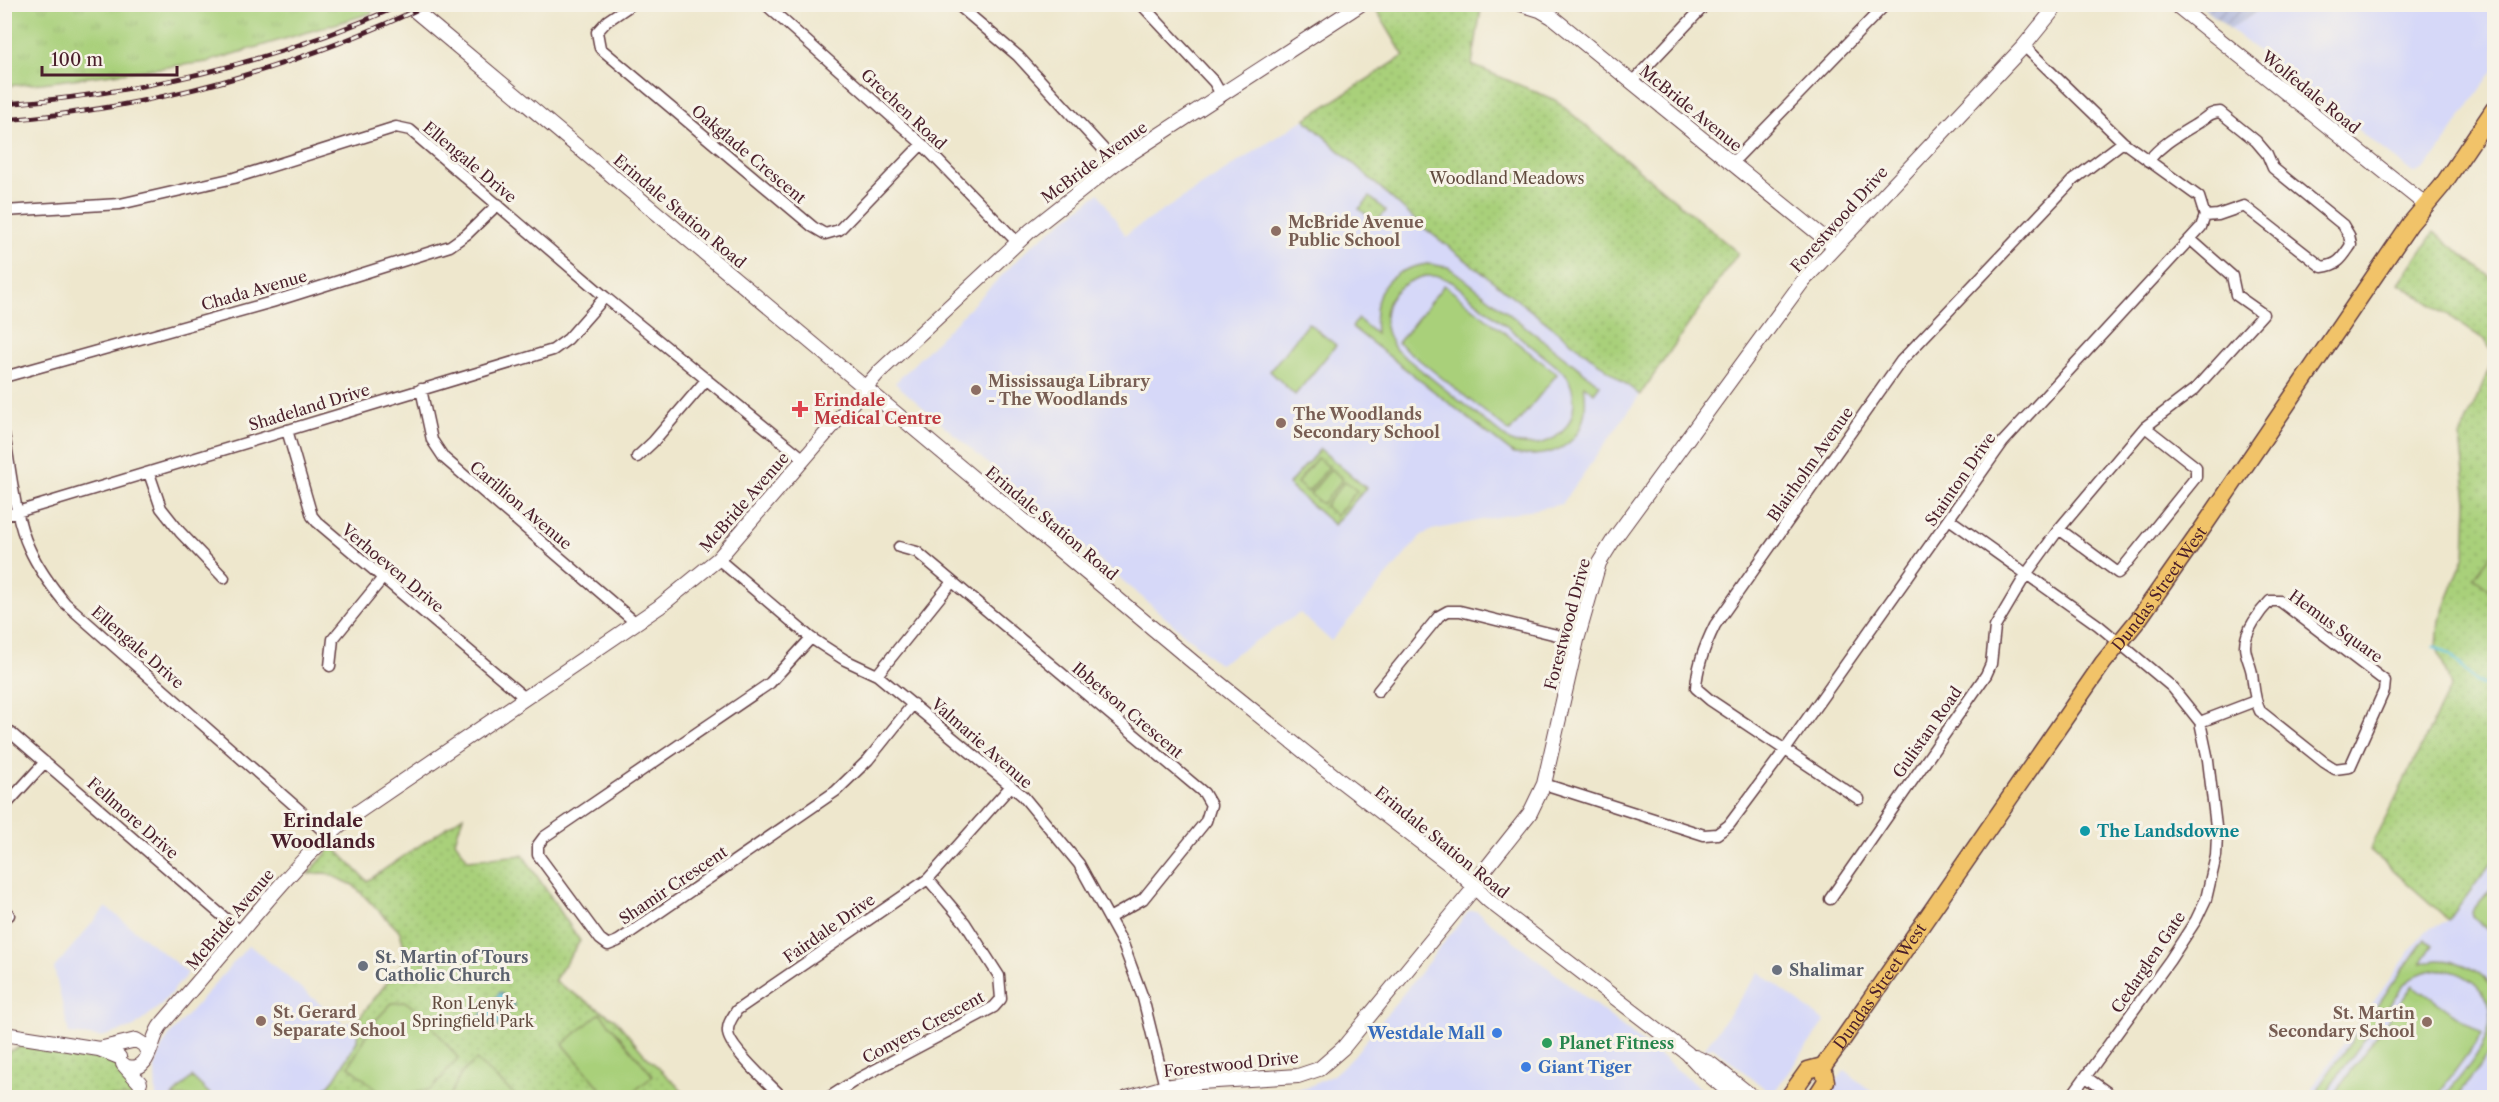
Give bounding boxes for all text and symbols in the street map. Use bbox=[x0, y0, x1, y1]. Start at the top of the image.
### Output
scale bar bbox=[42, 39, 177, 77]
street label: Wolfedale Road bbox=[2257, 46, 2364, 138]
text: 100 m bbox=[51, 49, 103, 71]
street label: McBride Avenue bbox=[1636, 61, 1746, 155]
street label: Grechen Road bbox=[857, 64, 951, 154]
street label: Oakglade Crescent bbox=[688, 100, 811, 208]
street label: Ellengale Drive bbox=[419, 117, 521, 207]
street label: McBride Avenue bbox=[1037, 117, 1151, 207]
street label: Erindale Station Road bbox=[610, 150, 750, 272]
street label: Forestwood Drive bbox=[1786, 162, 1892, 276]
park label: Woodland Meadows bbox=[1429, 168, 1584, 188]
place label: McBride Avenue Public School bbox=[1288, 212, 1424, 250]
marker: McBride Avenue Public School bbox=[1269, 224, 1283, 238]
street label: Chada Avenue bbox=[199, 265, 309, 315]
place label: Mississauga Library - The Woodlands bbox=[988, 371, 1151, 409]
street label: Shadeland Drive bbox=[246, 379, 372, 435]
marker: Mississauga Library - The Woodlands bbox=[969, 383, 983, 397]
place label: Erindale Medical Centre bbox=[814, 390, 942, 428]
marker: Erindale Medical Centre bbox=[791, 400, 809, 418]
street label: Blairholm Avenue bbox=[1763, 403, 1857, 525]
place label: The Woodlands Secondary School bbox=[1293, 404, 1440, 442]
marker: The Woodlands Secondary School bbox=[1274, 416, 1288, 430]
street label: Stainton Drive bbox=[1920, 428, 2000, 530]
street label: McBride Avenue bbox=[695, 448, 793, 556]
street label: Carillion Avenue bbox=[466, 456, 576, 554]
street label: Erindale Station Road bbox=[982, 462, 1122, 584]
street label: Verhoeven Drive bbox=[337, 519, 448, 617]
street label: Dundas Street West bbox=[2107, 522, 2211, 655]
street label: Forestwood Drive bbox=[1540, 556, 1594, 692]
street label: Hemus Square bbox=[2285, 585, 2387, 667]
street label: Ellengale Drive bbox=[88, 601, 188, 693]
street label: Ibbetson Crescent bbox=[1068, 658, 1188, 762]
street label: Gulistan Road bbox=[1888, 682, 1966, 782]
street label: Valmarie Avenue bbox=[927, 693, 1037, 792]
street label: Fellmore Drive bbox=[83, 773, 183, 863]
street label: Erindale Station Road bbox=[1371, 782, 1513, 902]
district label: Erindale Woodlands bbox=[270, 810, 375, 853]
place label: The Landsdowne bbox=[2097, 821, 2240, 841]
marker: The Landsdowne bbox=[2078, 824, 2092, 838]
street label: Shamir Crescent bbox=[615, 841, 731, 929]
street label: McBride Avenue bbox=[182, 864, 278, 974]
street label: Fairdale Drive bbox=[779, 889, 879, 967]
street label: Cedarglen Gate bbox=[2107, 907, 2189, 1017]
street label: Dundas Street West bbox=[1829, 919, 1930, 1053]
place label: St. Martin of Tours Catholic Church bbox=[375, 947, 529, 985]
marker: St. Martin of Tours Catholic Church bbox=[356, 959, 370, 973]
place label: Shalimar bbox=[1789, 960, 1864, 980]
marker: Shalimar bbox=[1770, 963, 1784, 977]
street label: Conyers Crescent bbox=[859, 986, 988, 1068]
park label: Ron Lenyk Springfield Park bbox=[412, 993, 535, 1031]
place label: St. Gerard Separate School bbox=[273, 1002, 406, 1040]
place label: St. Martin Secondary School bbox=[2268, 1003, 2415, 1041]
marker: St. Gerard Separate School bbox=[254, 1014, 268, 1028]
marker: St. Martin Secondary School bbox=[2420, 1015, 2434, 1029]
place label: Westdale Mall bbox=[1366, 1023, 1485, 1043]
marker: Westdale Mall bbox=[1490, 1026, 1504, 1040]
place label: Planet Fitness bbox=[1559, 1033, 1674, 1053]
marker: Planet Fitness bbox=[1540, 1036, 1554, 1050]
street label: Forestwood Drive bbox=[1163, 1047, 1300, 1081]
place label: Giant Tiger bbox=[1538, 1057, 1632, 1077]
marker: Giant Tiger bbox=[1519, 1060, 1533, 1074]

